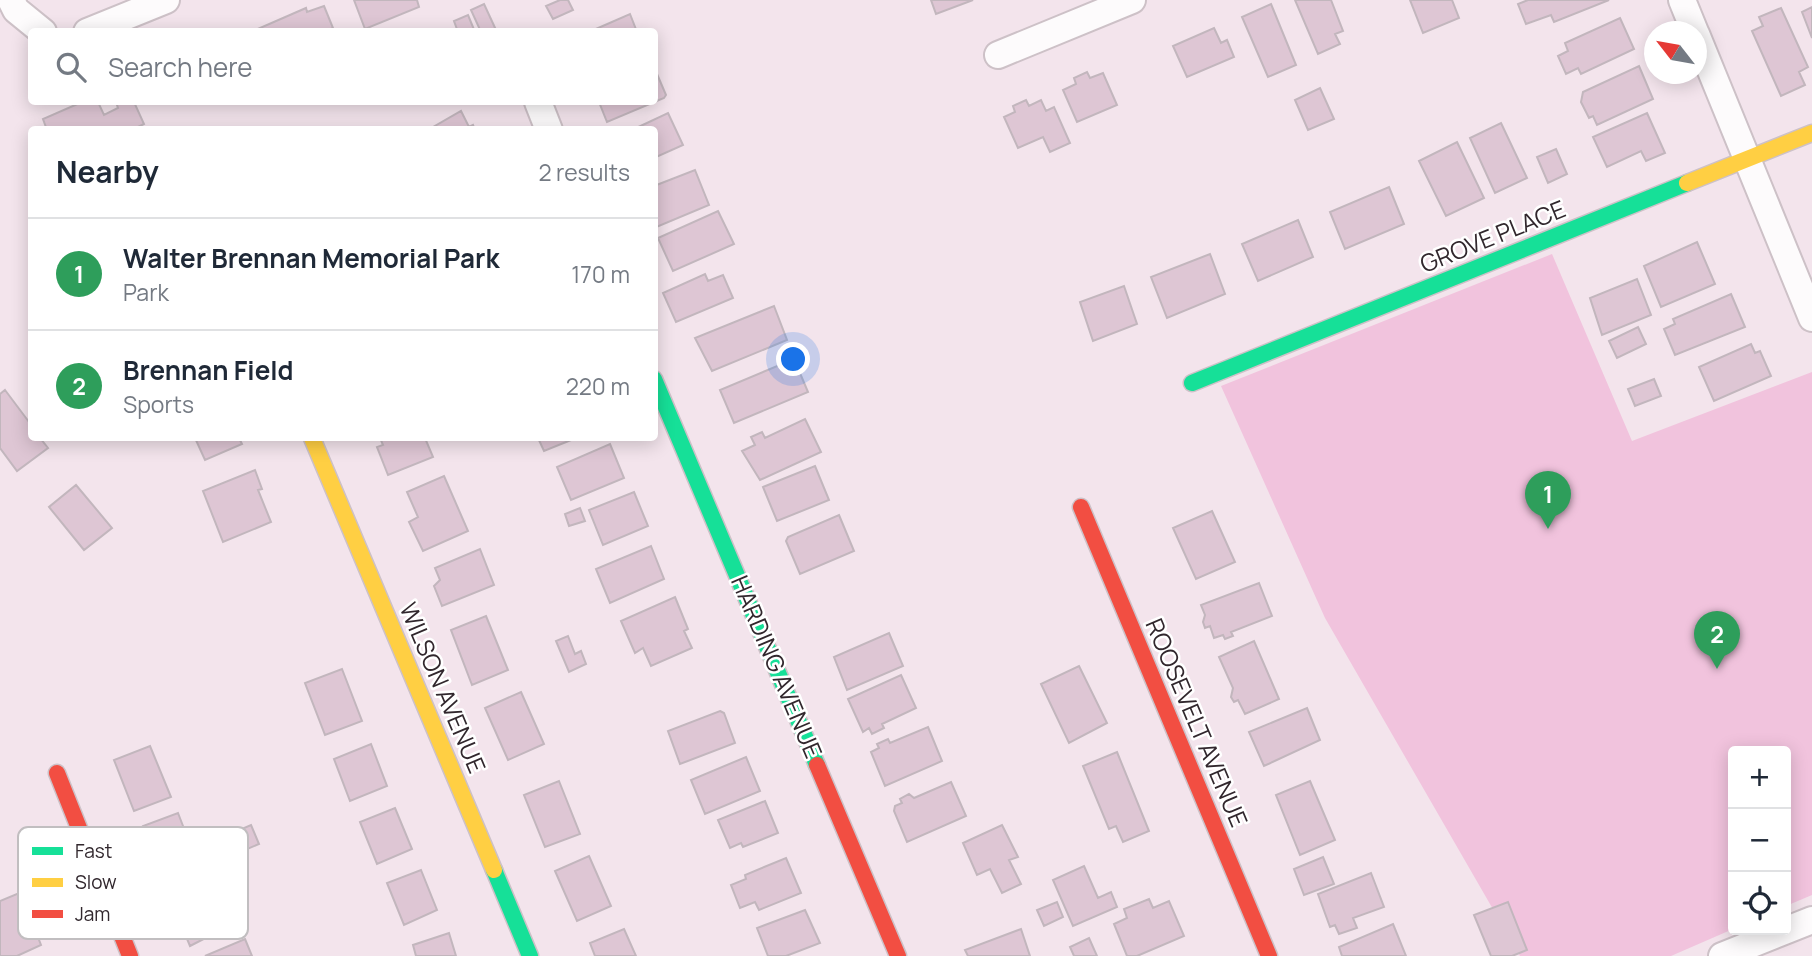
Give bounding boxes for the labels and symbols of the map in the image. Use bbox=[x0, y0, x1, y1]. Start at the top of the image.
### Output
north arrow bbox=[1644, 21, 1707, 84]
street label: GROVE PLACE bbox=[1415, 191, 1570, 280]
your location bbox=[776, 342, 810, 376]
pin: 1 bbox=[1525, 471, 1571, 529]
street label: HARDING AVENUE bbox=[724, 570, 831, 763]
street label: WILSON AVENUE bbox=[393, 597, 494, 778]
pin: 2 bbox=[1694, 611, 1740, 669]
street label: ROOSEVELT AVENUE bbox=[1139, 613, 1256, 832]
legend bbox=[18, 827, 248, 939]
text: Fast bbox=[75, 838, 112, 864]
text: Slow bbox=[75, 869, 117, 895]
text: Jam bbox=[75, 901, 110, 927]

